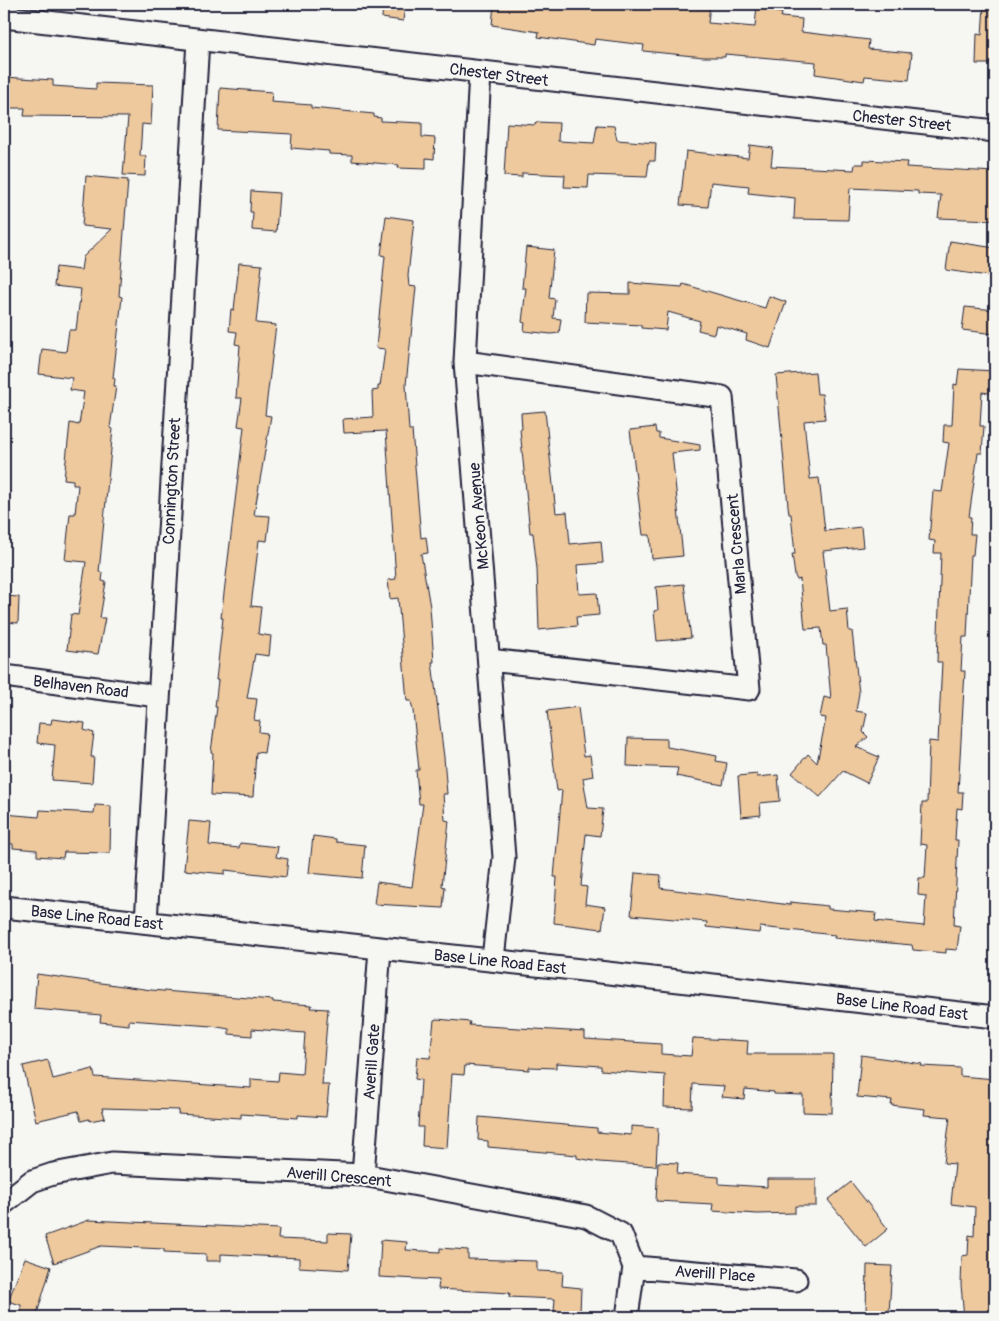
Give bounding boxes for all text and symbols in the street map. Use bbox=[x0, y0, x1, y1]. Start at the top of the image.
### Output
street label: Chester Street bbox=[448, 59, 550, 91]
street label: Chester Street bbox=[851, 106, 953, 136]
street label: Connington Street bbox=[159, 417, 185, 545]
street label: McKeon Avenue bbox=[464, 461, 494, 570]
street label: Marla Crescent bbox=[723, 492, 751, 595]
street label: Belhaven Road bbox=[32, 671, 130, 703]
street label: Base Line Road East bbox=[30, 901, 165, 935]
street label: Base Line Road East bbox=[433, 945, 568, 979]
street label: Base Line Road East bbox=[835, 989, 970, 1025]
street label: Averill Gate bbox=[359, 1023, 385, 1101]
street label: Averill Crescent bbox=[285, 1162, 393, 1192]
street label: Averill Place bbox=[674, 1261, 756, 1287]

